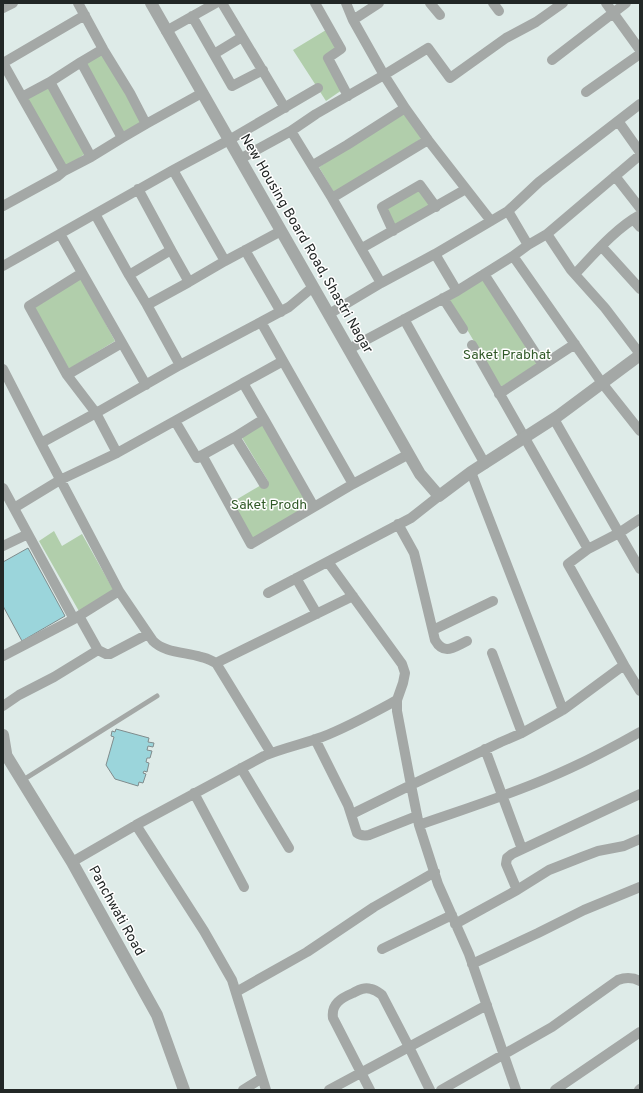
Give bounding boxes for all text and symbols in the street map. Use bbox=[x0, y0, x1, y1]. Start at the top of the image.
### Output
street label: New Housing Board Road, Shastri Nagar bbox=[236, 131, 376, 357]
park label: Saket Prabhat bbox=[463, 347, 551, 364]
park label: Saket Prodh bbox=[231, 497, 307, 514]
street label: Panchwati Road bbox=[84, 863, 148, 959]

